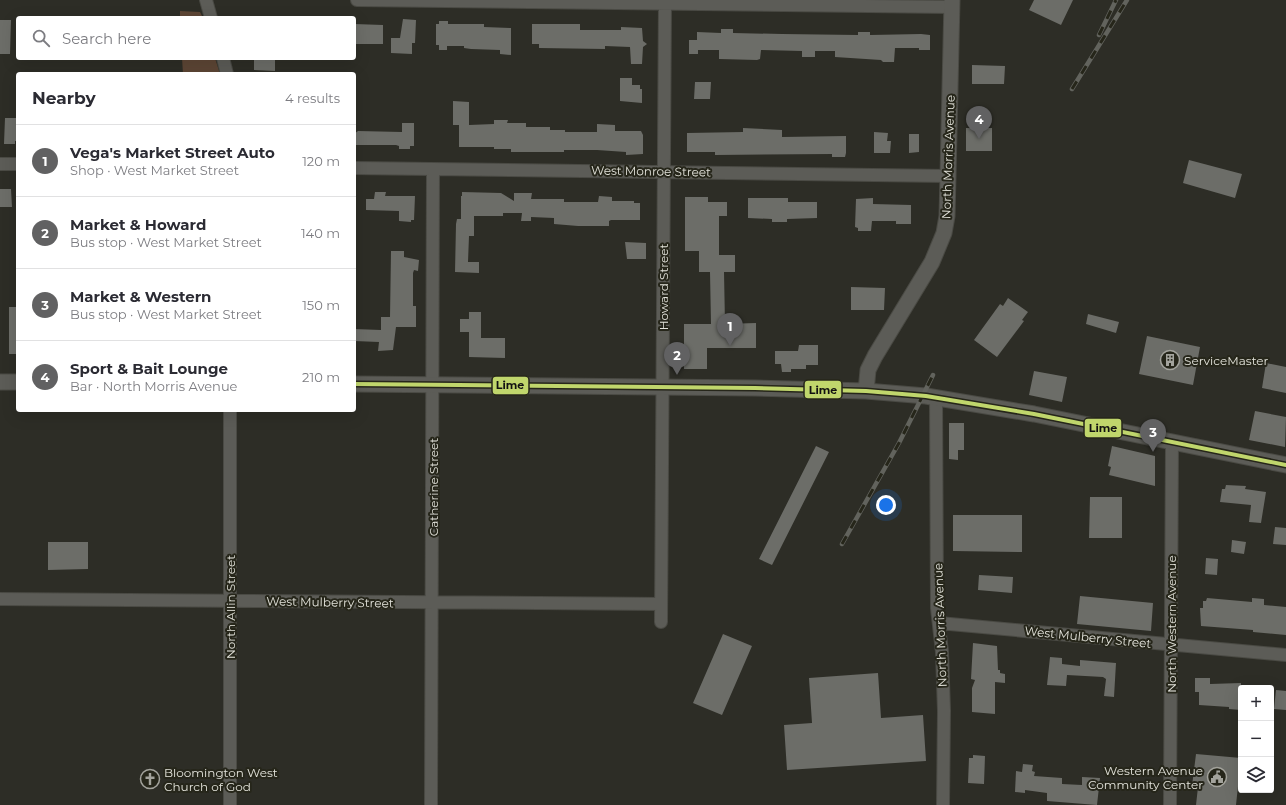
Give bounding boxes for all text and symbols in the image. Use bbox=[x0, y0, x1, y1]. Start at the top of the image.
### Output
search box bbox=[16, 16, 356, 60]
icon: search bbox=[30, 27, 52, 49]
text: Search here bbox=[62, 29, 151, 48]
text: Nearby bbox=[32, 88, 96, 108]
text: 4 results bbox=[285, 90, 340, 106]
street label: North Morris Avenue bbox=[938, 95, 958, 219]
pin: 4 bbox=[966, 106, 992, 139]
text: Vega's Market Street Auto bbox=[70, 143, 275, 162]
text: 1 bbox=[42, 153, 48, 169]
text: 120 m bbox=[302, 153, 340, 169]
text: Shop · West Market Street bbox=[70, 162, 239, 178]
street label: West Monroe Street bbox=[591, 162, 711, 180]
text: Market & Howard bbox=[70, 215, 206, 234]
text: 2 bbox=[41, 225, 49, 241]
text: 140 m bbox=[301, 225, 340, 241]
text: Bus stop · West Market Street bbox=[70, 234, 262, 250]
street label: Howard Street bbox=[656, 244, 671, 330]
text: Market & Western bbox=[70, 287, 211, 306]
text: 3 bbox=[41, 297, 49, 313]
text: 150 m bbox=[302, 297, 340, 313]
text: Bus stop · West Market Street bbox=[70, 306, 262, 322]
pin: 1 bbox=[717, 313, 743, 346]
pin: 2 bbox=[664, 342, 690, 375]
building icon: ServiceMaster bbox=[1159, 349, 1181, 371]
place label: ServiceMaster bbox=[1184, 353, 1269, 368]
text: Sport & Bait Lounge bbox=[70, 359, 228, 378]
text: 4 bbox=[41, 369, 49, 385]
text: 210 m bbox=[302, 369, 340, 385]
line badge: Lime bbox=[492, 376, 529, 395]
text: Bar · North Morris Avenue bbox=[70, 378, 237, 394]
text: Lime bbox=[496, 378, 524, 392]
line badge: Lime bbox=[804, 380, 842, 399]
text: Lime bbox=[809, 383, 837, 397]
line badge: Lime bbox=[1084, 418, 1122, 438]
pin: 3 bbox=[1140, 419, 1166, 452]
text: Lime bbox=[1089, 421, 1117, 435]
street label: Catherine Street bbox=[426, 438, 441, 536]
your location bbox=[876, 495, 896, 515]
street label: North Allin Street bbox=[223, 555, 238, 659]
street label: North Western Avenue bbox=[1164, 555, 1179, 693]
street label: North Morris Avenue bbox=[930, 563, 950, 687]
street label: West Mulberry Street bbox=[266, 593, 394, 611]
street label: West Mulberry Street bbox=[1024, 623, 1152, 651]
map controls bbox=[1238, 685, 1274, 793]
button: + bbox=[1238, 685, 1274, 721]
button: − bbox=[1238, 721, 1274, 757]
button: layers bbox=[1238, 757, 1274, 793]
place label: Western Avenue Community Center bbox=[1088, 763, 1203, 792]
place label: Bloomington West Church of God bbox=[164, 765, 278, 794]
public building icon: Western Avenue Community Center bbox=[1206, 766, 1228, 788]
church icon: Bloomington West Church of God bbox=[139, 768, 161, 790]

